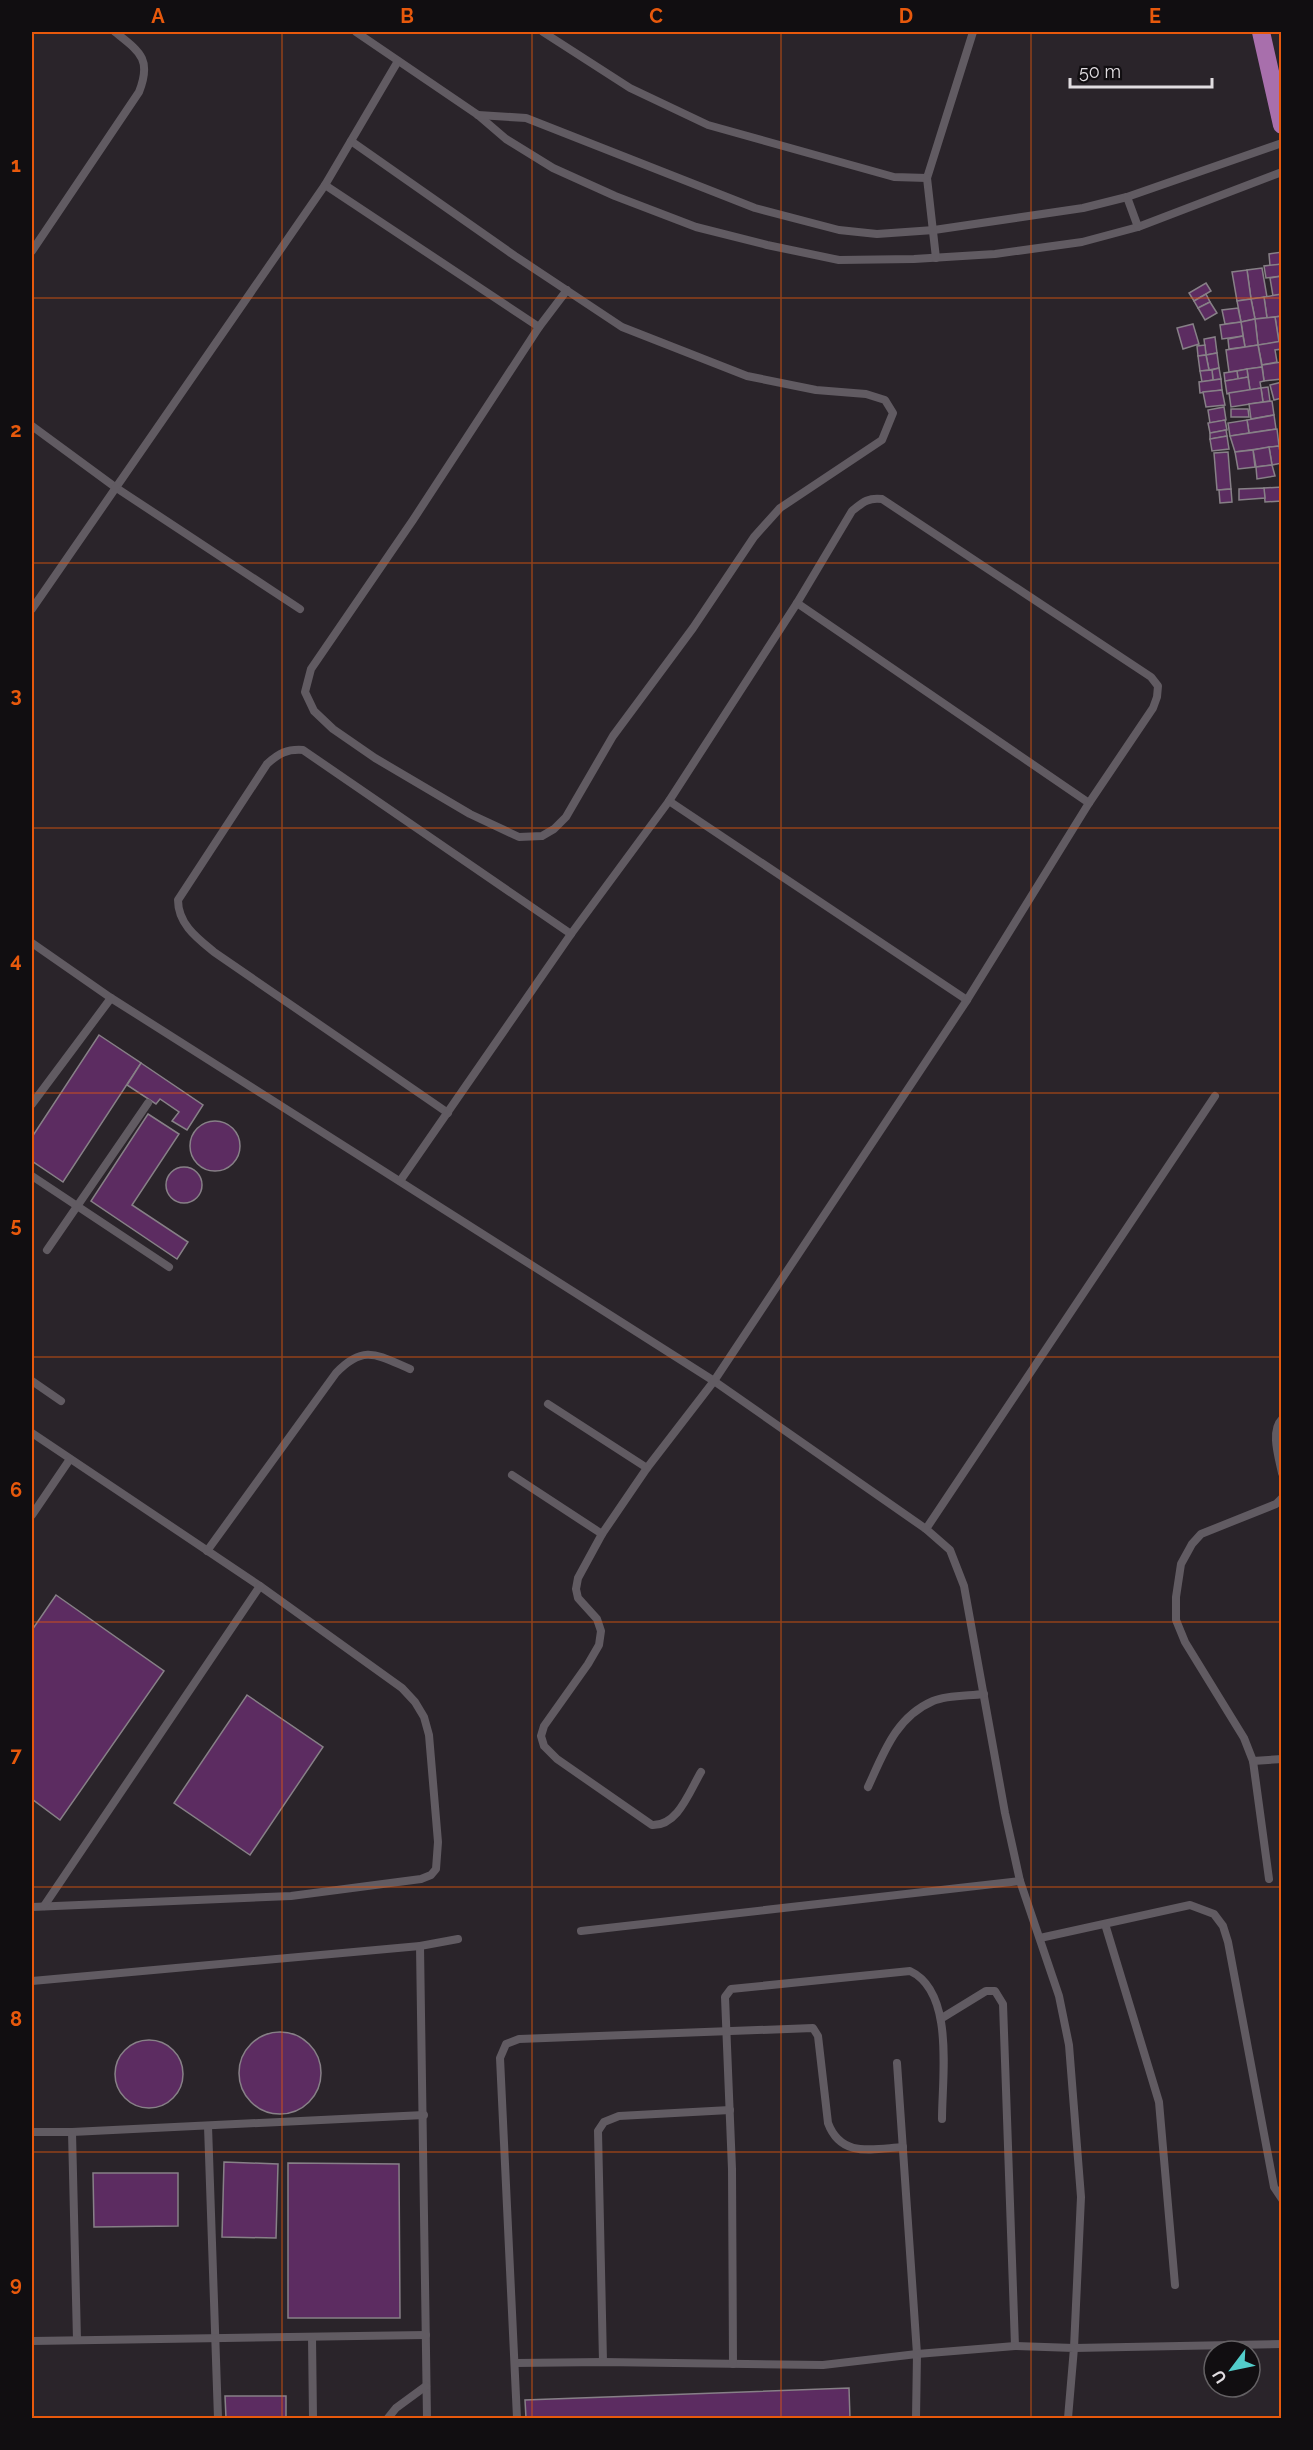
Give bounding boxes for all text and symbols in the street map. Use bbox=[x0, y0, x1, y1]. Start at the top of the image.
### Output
text: A bbox=[151, 4, 165, 28]
text: B bbox=[400, 4, 414, 28]
text: C bbox=[649, 4, 663, 28]
text: D bbox=[899, 4, 913, 28]
text: E bbox=[1149, 4, 1161, 28]
scale bar bbox=[1070, 51, 1212, 89]
text: 50 m bbox=[1079, 61, 1121, 82]
text: 1 bbox=[11, 153, 21, 177]
text: 2 bbox=[10, 418, 22, 442]
text: 3 bbox=[10, 683, 22, 707]
text: 4 bbox=[10, 948, 22, 972]
text: 5 bbox=[10, 1213, 22, 1237]
text: 6 bbox=[10, 1478, 22, 1502]
text: 7 bbox=[10, 1743, 22, 1767]
text: 8 bbox=[10, 2007, 22, 2031]
text: 9 bbox=[10, 2272, 22, 2296]
north arrow bbox=[1202, 2339, 1262, 2399]
text: U bbox=[1208, 2367, 1231, 2387]

